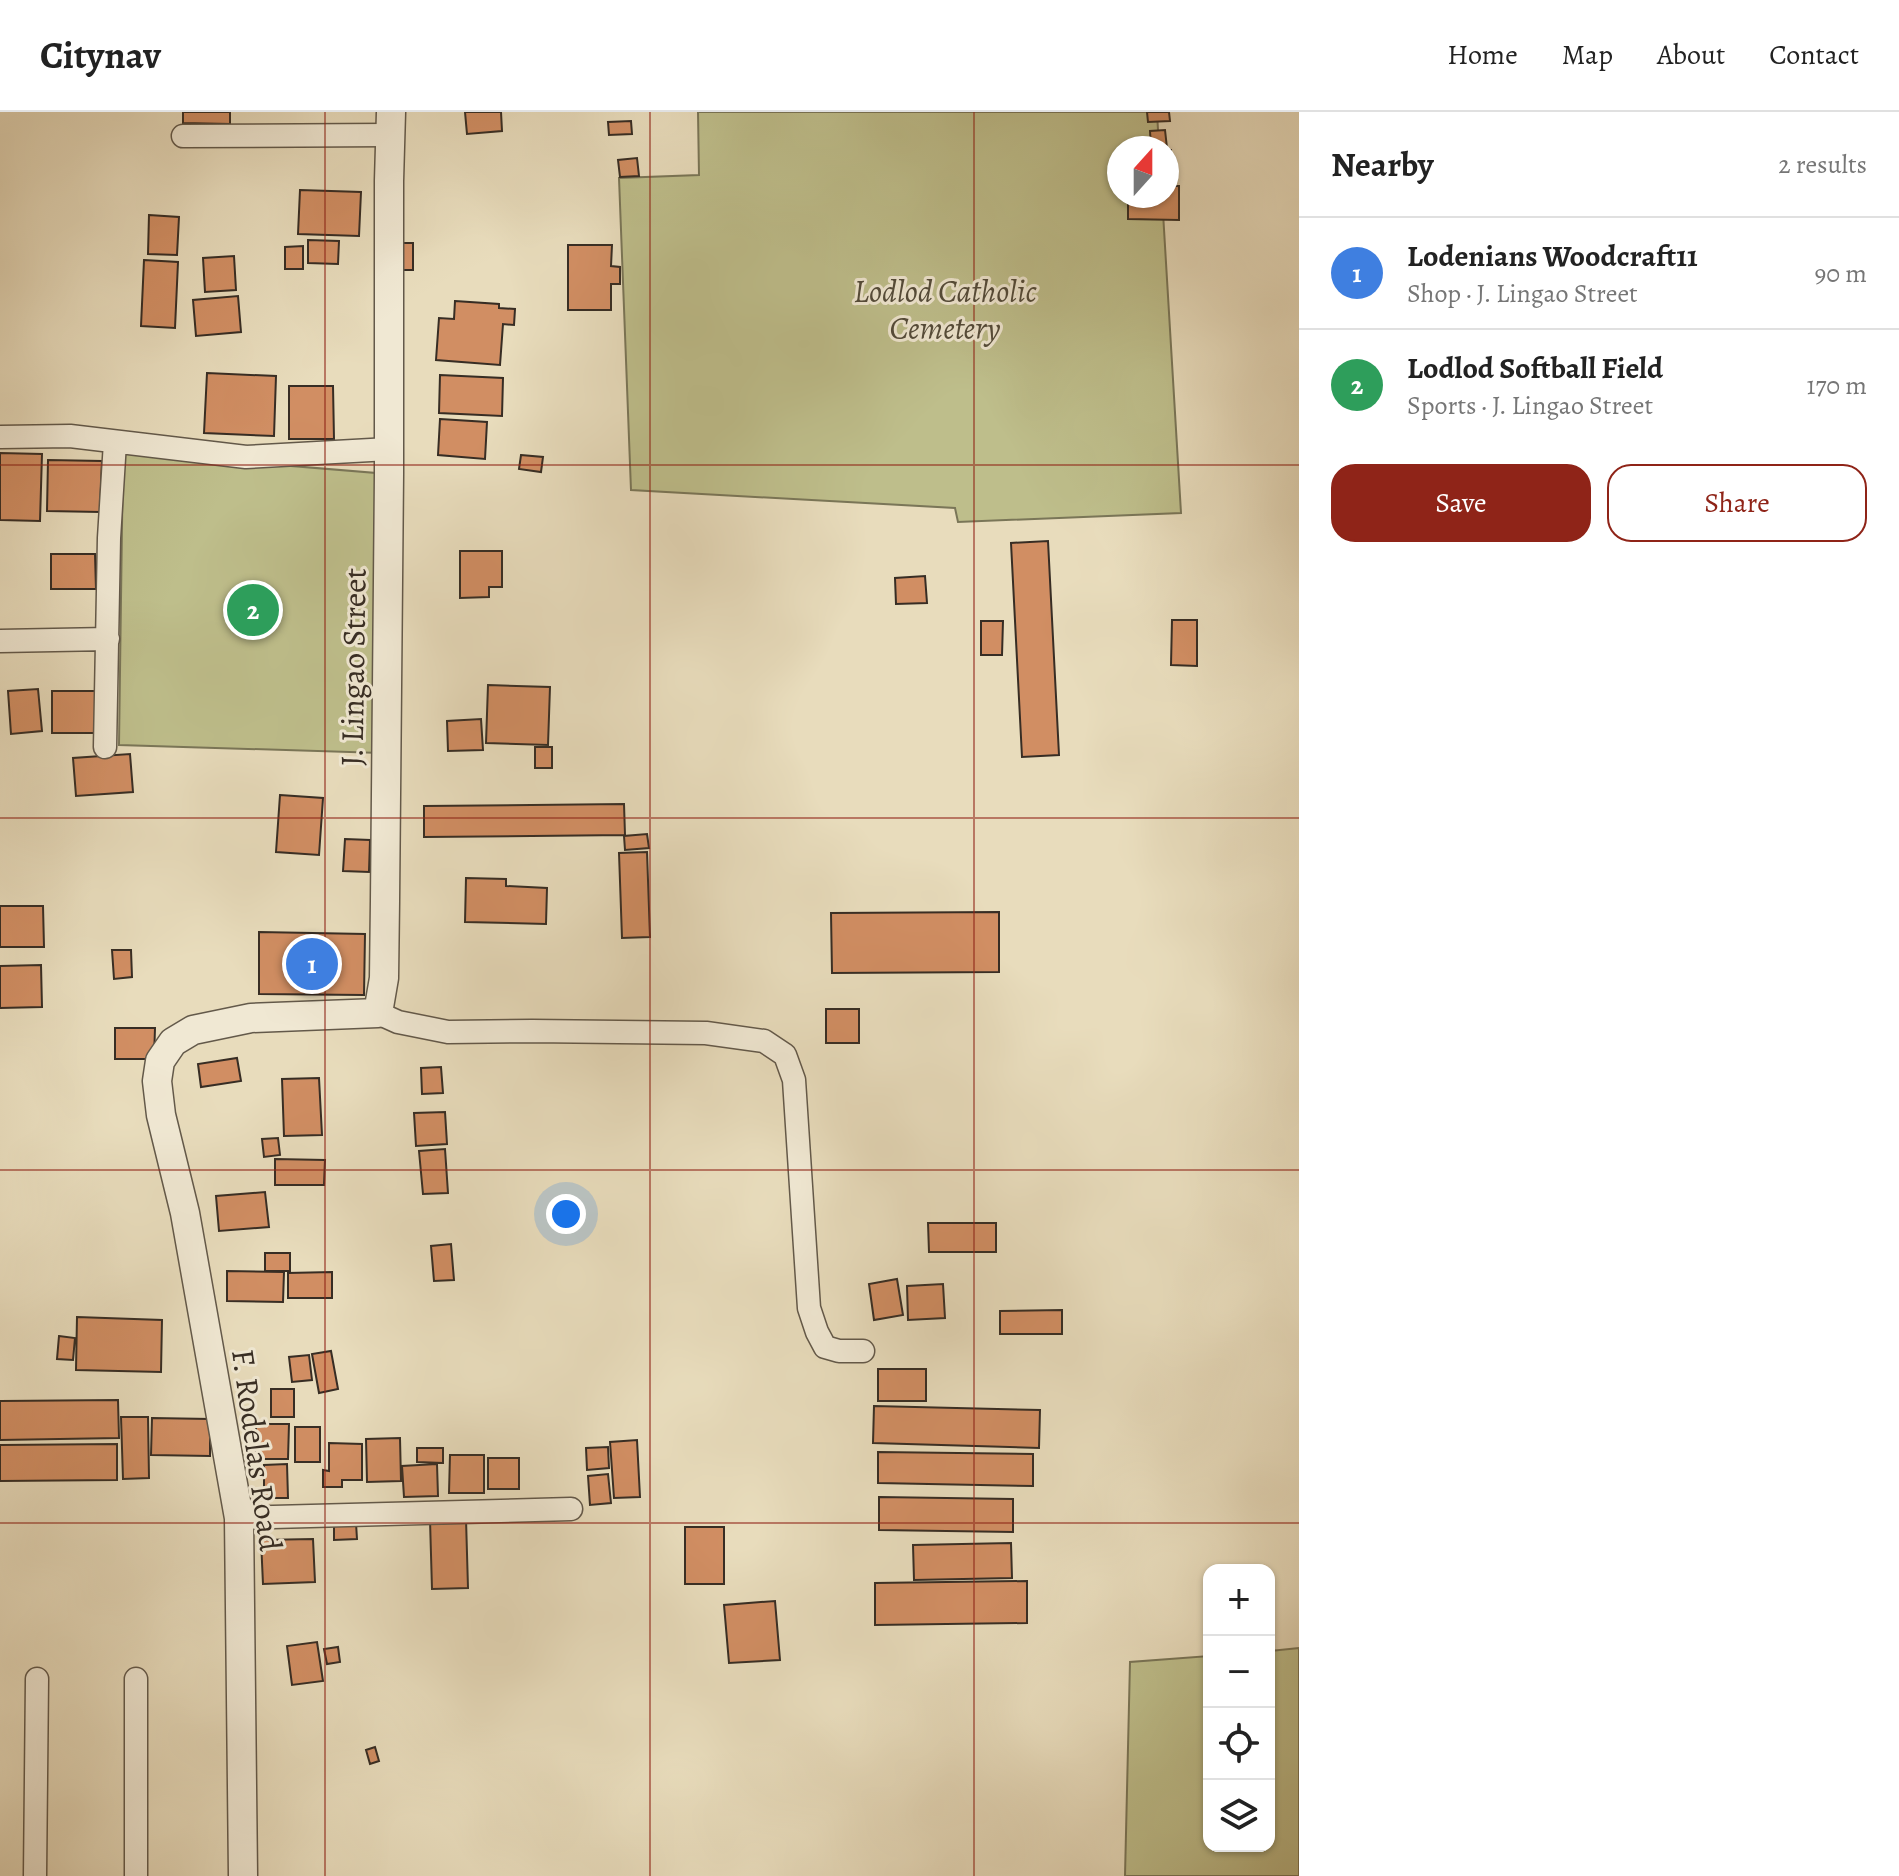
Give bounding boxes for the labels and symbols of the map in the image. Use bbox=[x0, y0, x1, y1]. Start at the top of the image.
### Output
north arrow bbox=[1107, 136, 1179, 208]
park label: Lodlod Catholic Cemetery bbox=[853, 269, 1038, 350]
street label: J. Lingao Street bbox=[329, 567, 377, 767]
pin: 2 bbox=[227, 580, 279, 640]
pin: 1 bbox=[286, 934, 338, 994]
your location bbox=[546, 1194, 586, 1234]
street label: F. Rodelas Road bbox=[221, 1346, 293, 1555]

